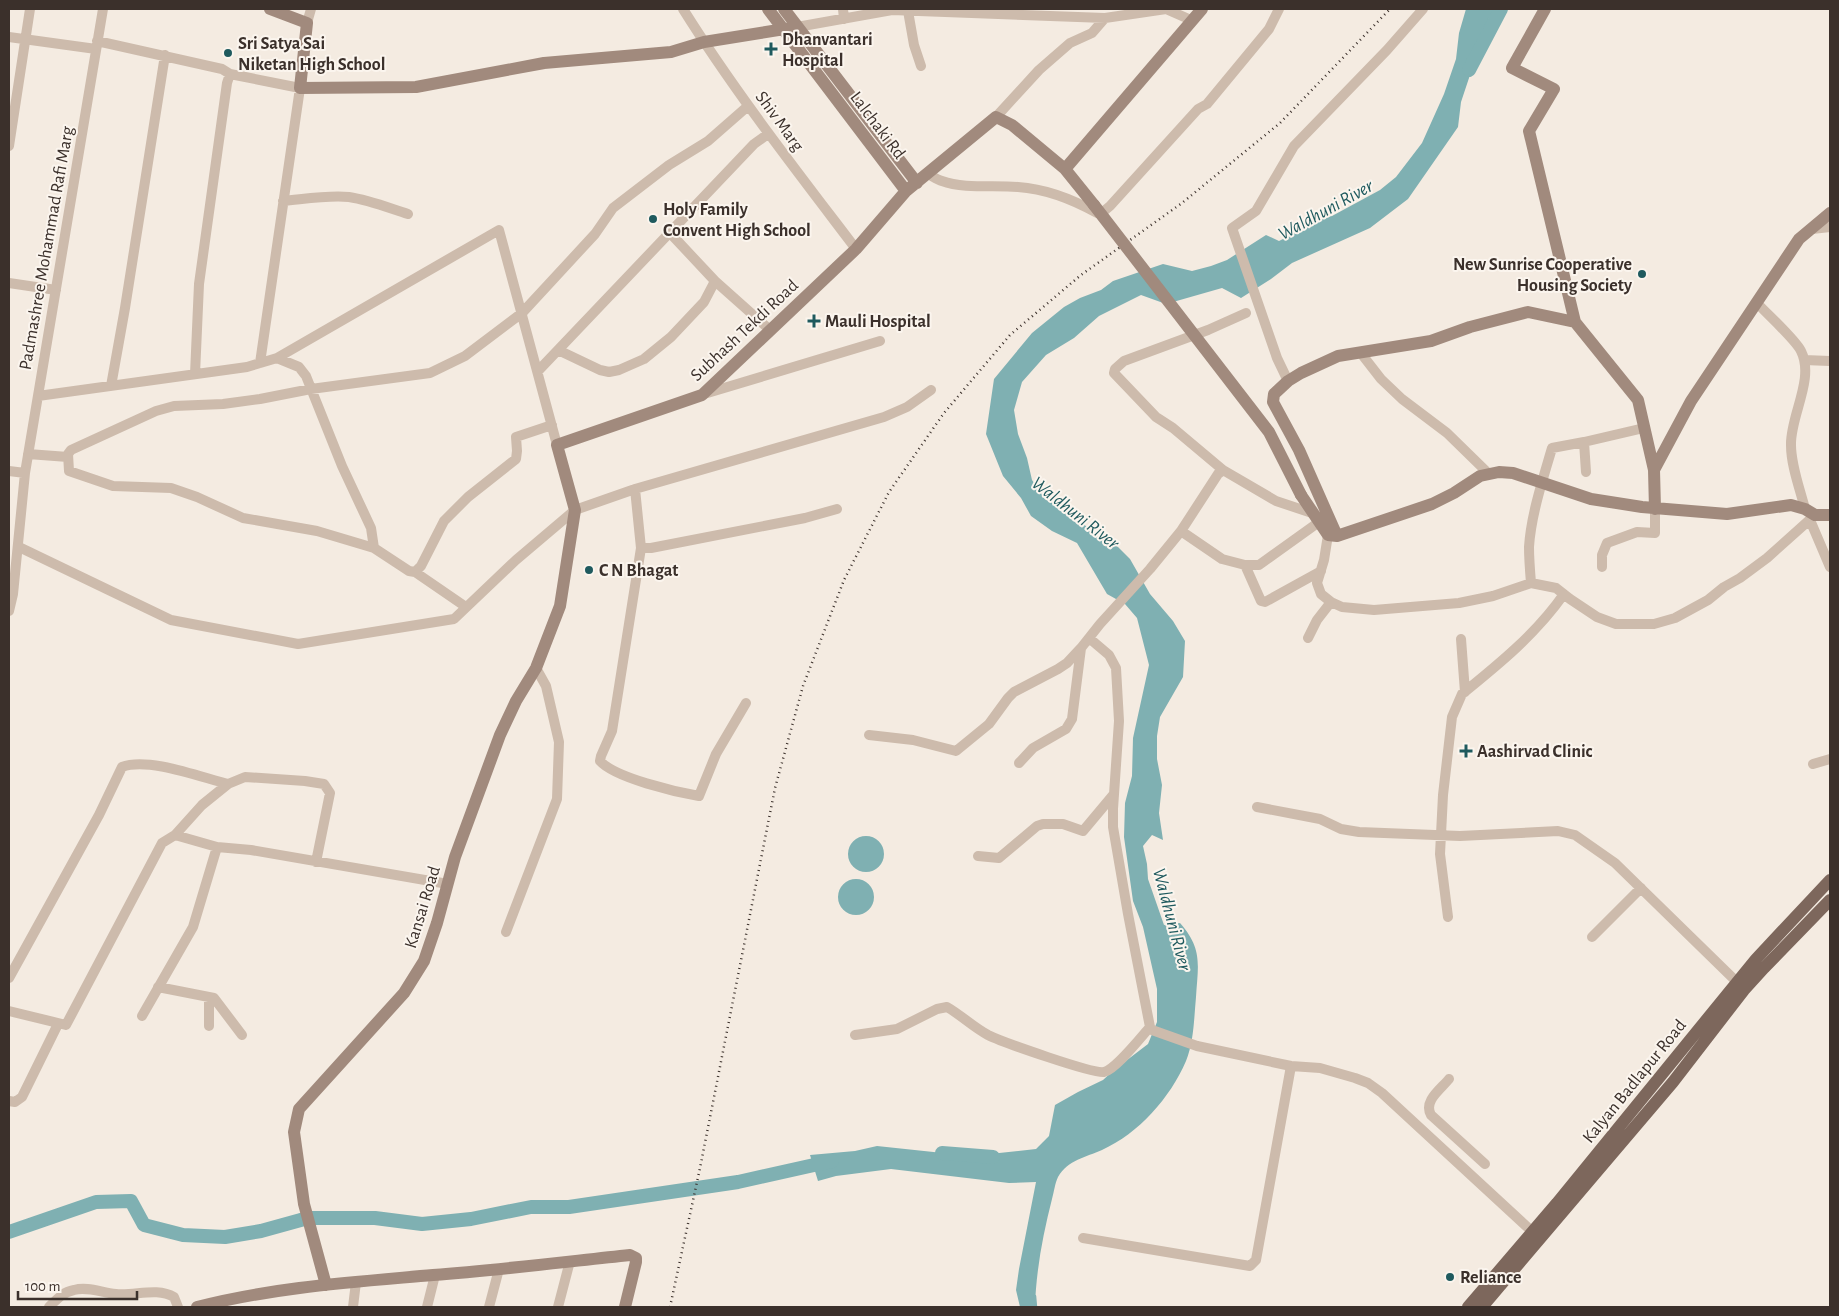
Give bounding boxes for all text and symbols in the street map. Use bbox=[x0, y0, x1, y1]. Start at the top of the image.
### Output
place label: Dhanvantari Hospital bbox=[782, 31, 873, 70]
place label: Sri Satya Sai Niketan High School bbox=[238, 35, 385, 74]
marker: Dhanvantari Hospital bbox=[764, 42, 778, 56]
marker: Sri Satya Sai Niketan High School bbox=[222, 47, 234, 59]
street label: Shiv Marg bbox=[752, 88, 807, 155]
street label: Lalchaki Rd bbox=[846, 89, 908, 163]
street label: Padmashree Mohammad Rafi Marg bbox=[17, 125, 77, 372]
water label: Waldhuni River bbox=[1275, 176, 1377, 244]
place label: Holy Family Convent High School bbox=[663, 201, 811, 240]
marker: Holy Family Convent High School bbox=[647, 213, 659, 225]
place label: New Sunrise Cooperative Housing Society bbox=[1453, 256, 1633, 295]
marker: New Sunrise Cooperative Housing Society bbox=[1636, 268, 1648, 280]
street label: Subhash Tekdi Road bbox=[687, 276, 802, 385]
place label: Mauli Hospital bbox=[825, 313, 931, 331]
marker: Mauli Hospital bbox=[807, 314, 821, 328]
water label: Waldhuni River bbox=[1028, 473, 1123, 554]
place label: C N Bhagat bbox=[599, 562, 678, 580]
marker: C N Bhagat bbox=[583, 564, 595, 576]
place label: Aashirvad Clinic bbox=[1477, 743, 1593, 761]
marker: Aashirvad Clinic bbox=[1459, 744, 1473, 758]
street label: Kansai Road bbox=[402, 864, 444, 951]
water label: Waldhuni River bbox=[1149, 866, 1195, 973]
street label: Kalyan Badlapur Road bbox=[1580, 1017, 1690, 1147]
scale bar bbox=[18, 1268, 136, 1300]
place label: Reliance bbox=[1460, 1269, 1521, 1287]
marker: Reliance bbox=[1444, 1271, 1456, 1283]
text: 100 m bbox=[25, 1279, 60, 1294]

